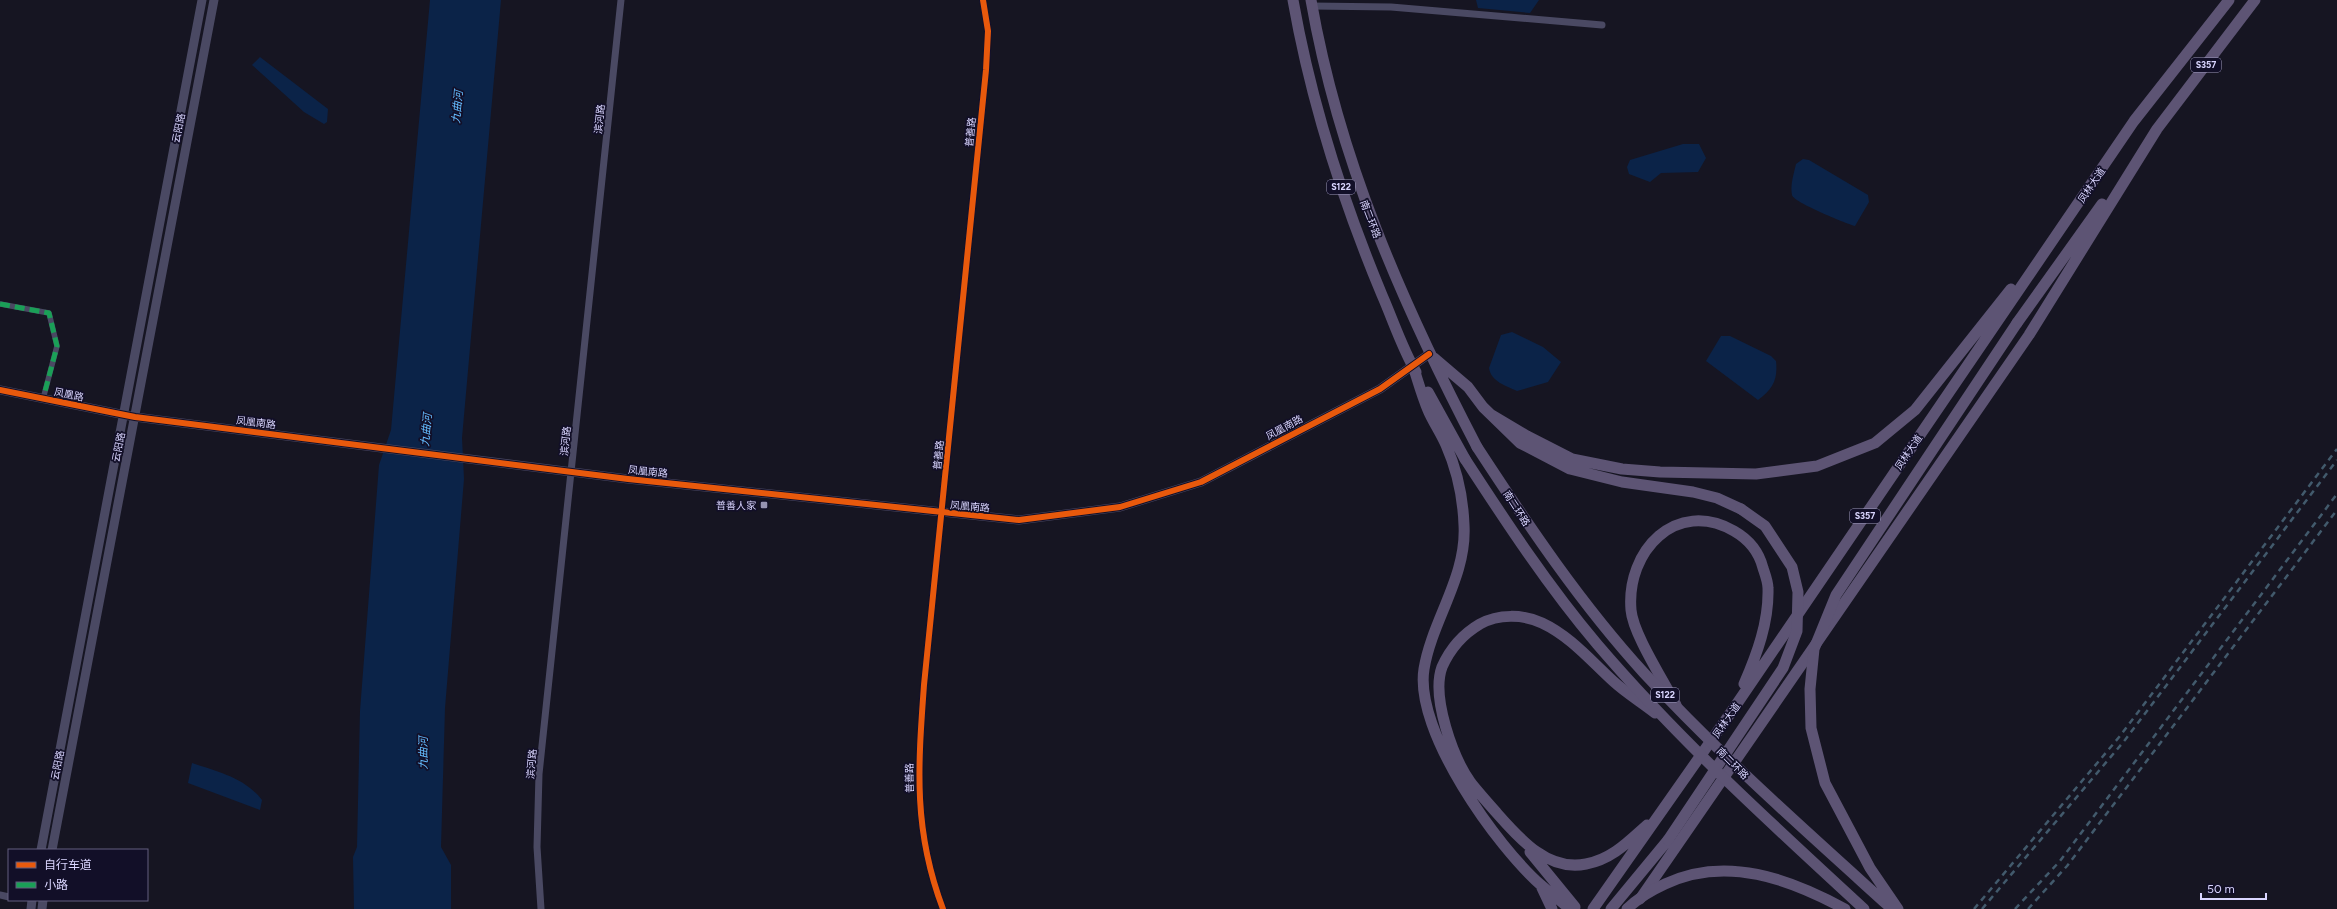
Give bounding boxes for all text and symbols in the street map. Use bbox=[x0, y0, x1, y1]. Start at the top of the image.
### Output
road number: S357 bbox=[2191, 58, 2221, 72]
water label: 九曲河 bbox=[450, 88, 466, 124]
street label: 滨河路 bbox=[591, 103, 608, 135]
street label: 云阳路 bbox=[169, 112, 188, 144]
street label: 普善路 bbox=[962, 116, 979, 148]
street label: 凤林大道 bbox=[2075, 165, 2108, 205]
road number: S122 bbox=[1327, 180, 1355, 194]
street label: 南二环路 bbox=[1357, 198, 1384, 240]
street label: 凤凰路 bbox=[53, 385, 85, 404]
water label: 九曲河 bbox=[419, 411, 435, 447]
street label: 凤凰南路 bbox=[1264, 412, 1305, 443]
street label: 凤凰南路 bbox=[235, 414, 277, 431]
street label: 滨河路 bbox=[557, 425, 574, 457]
street label: 云阳路 bbox=[109, 431, 128, 463]
street label: 凤林大道 bbox=[1892, 432, 1925, 472]
street label: 普善路 bbox=[930, 439, 947, 471]
street label: 凤凰南路 bbox=[627, 463, 669, 480]
street label: 南二环路 bbox=[1500, 488, 1533, 529]
street label: 凤凰南路 bbox=[949, 498, 990, 515]
place label: 普善人家 bbox=[716, 499, 757, 512]
marker: 普善人家 bbox=[759, 500, 769, 510]
road number: S357 bbox=[1850, 509, 1880, 523]
road number: S122 bbox=[1651, 688, 1679, 702]
street label: 凤林大道 bbox=[1710, 700, 1743, 740]
water label: 九曲河 bbox=[417, 735, 430, 770]
street label: 南二环路 bbox=[1714, 745, 1751, 782]
street label: 云阳路 bbox=[48, 749, 67, 781]
street label: 滨河路 bbox=[524, 749, 539, 780]
street label: 普善路 bbox=[903, 763, 916, 793]
legend bbox=[8, 849, 148, 901]
text: 自行车道 bbox=[44, 858, 92, 872]
scale bar bbox=[2201, 875, 2266, 901]
text: 小路 bbox=[44, 878, 68, 892]
text: 50 m bbox=[2207, 882, 2235, 896]

